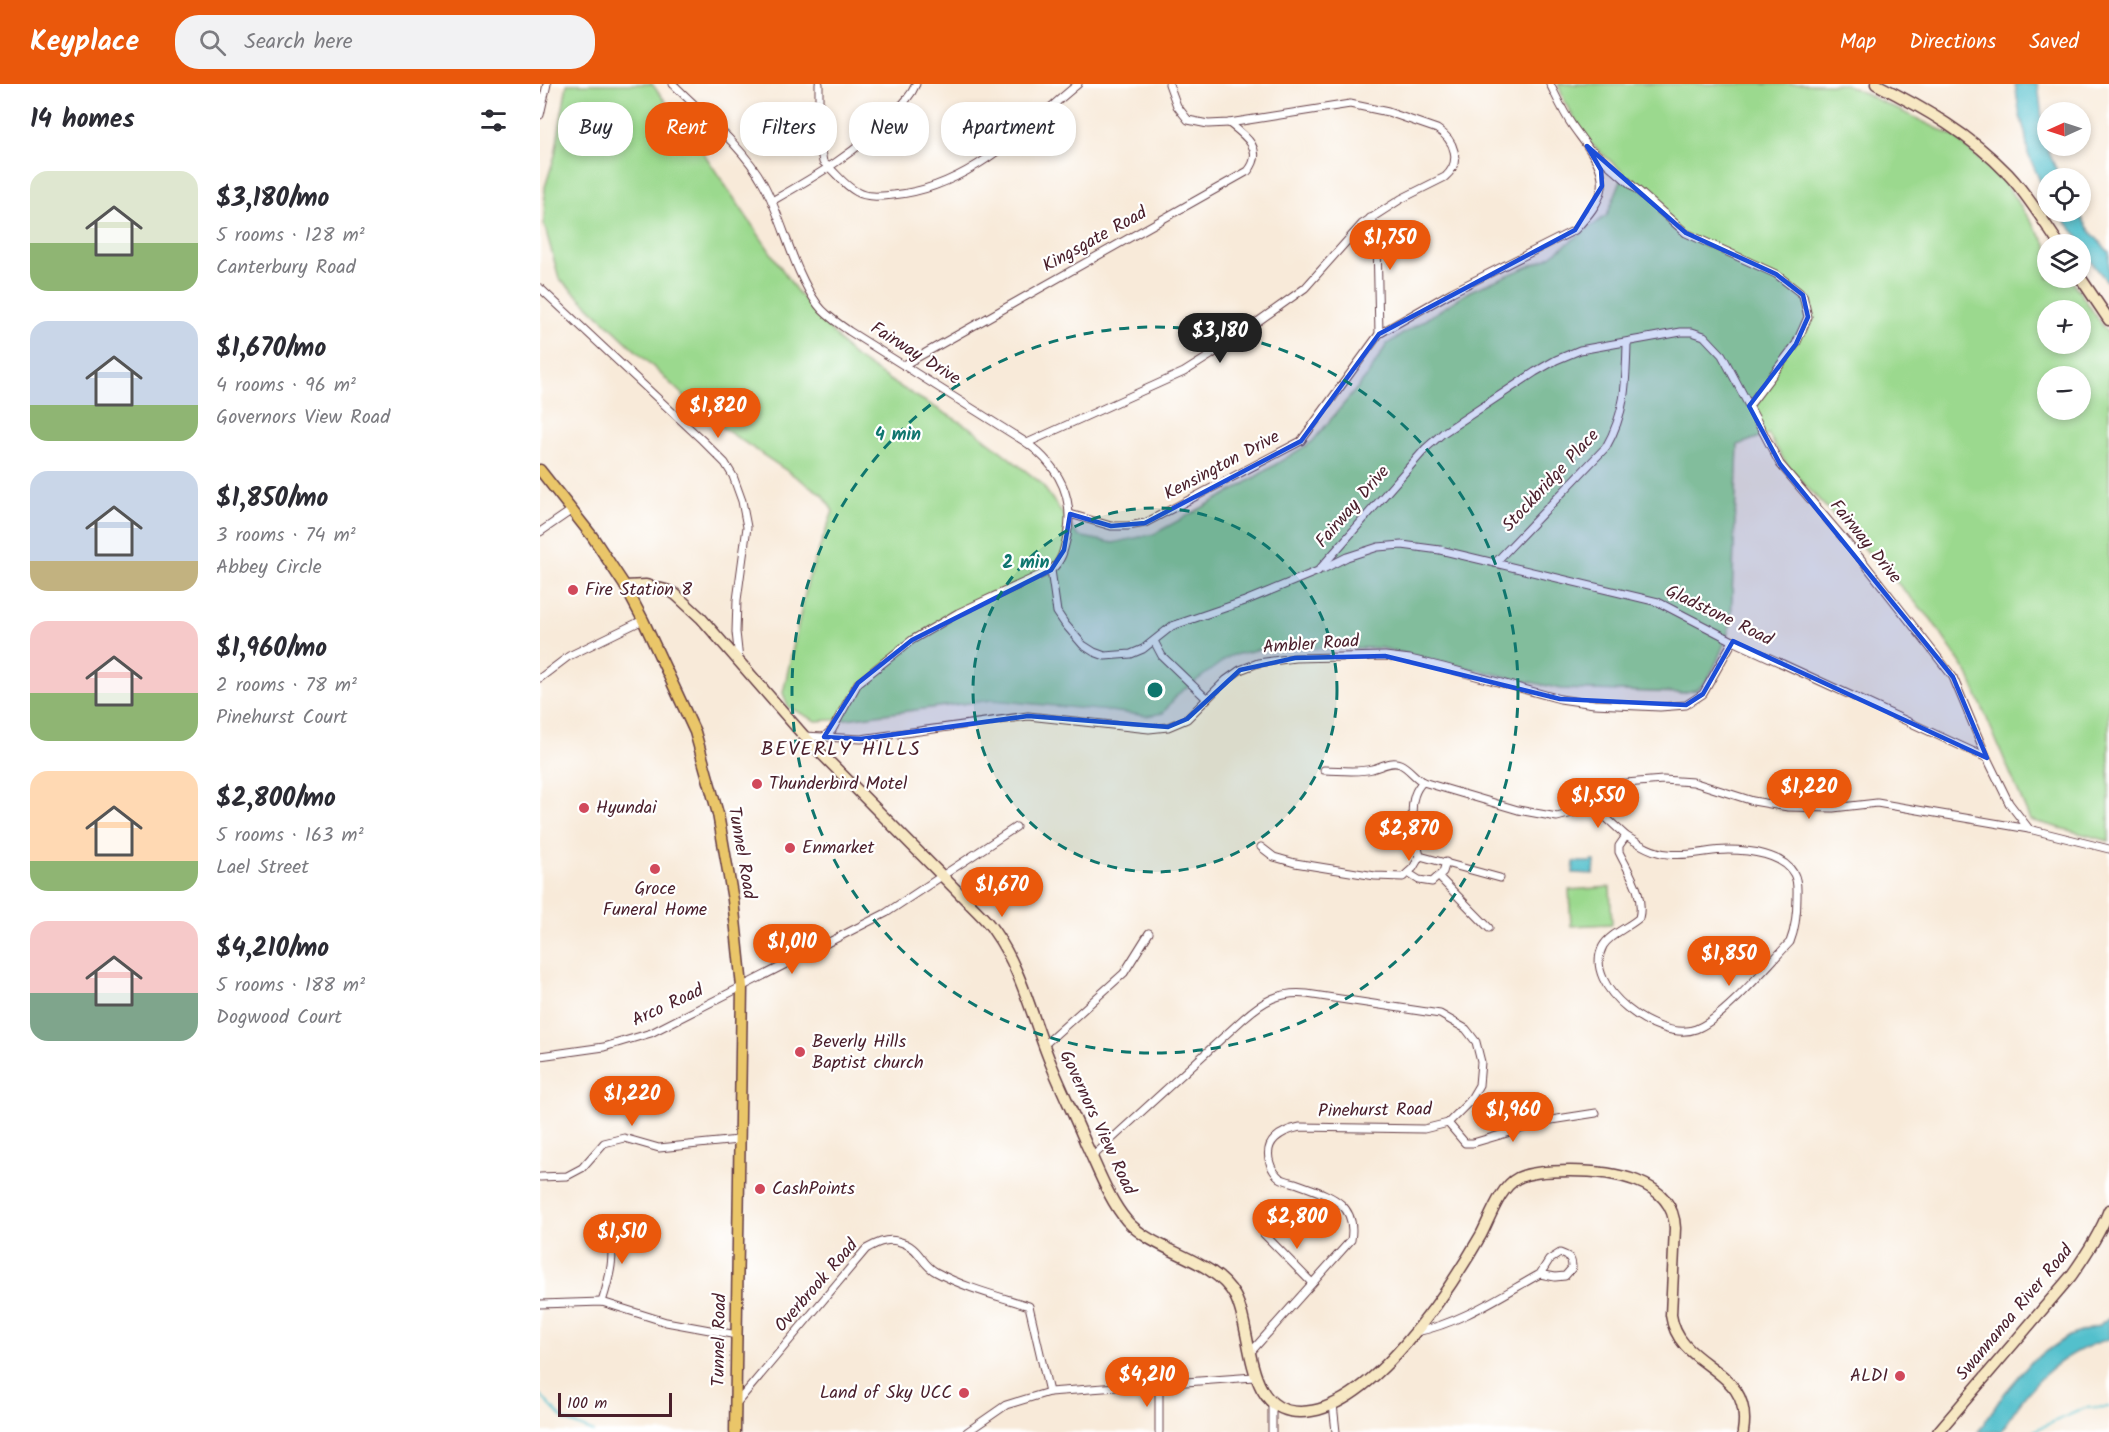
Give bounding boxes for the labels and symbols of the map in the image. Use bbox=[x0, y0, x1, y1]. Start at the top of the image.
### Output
north arrow bbox=[2037, 102, 2091, 156]
street label: Kingsgate Road bbox=[1037, 199, 1154, 281]
pin: $1,750 bbox=[1341, 220, 1439, 271]
pin: $3,180 bbox=[1171, 313, 1269, 364]
street label: Fairway Drive bbox=[864, 315, 966, 393]
pin: $1,820 bbox=[669, 388, 767, 439]
text: 4 min bbox=[875, 421, 921, 450]
street label: Kensington Drive bbox=[1159, 423, 1285, 509]
street label: Stockbridge Place bbox=[1495, 423, 1607, 539]
street label: Fairway Drive bbox=[1309, 459, 1397, 555]
street label: Fairway Drive bbox=[1822, 493, 1908, 591]
text: 2 min bbox=[1003, 549, 1049, 578]
place label: Fire Station 8 bbox=[585, 576, 692, 605]
street label: Gladstone Road bbox=[1660, 577, 1779, 655]
marker: Fire Station 8 bbox=[566, 583, 580, 597]
street label: Ambler Road bbox=[1262, 627, 1361, 663]
centre of rings bbox=[1145, 680, 1165, 700]
district label: BEVERLY HILLS bbox=[761, 734, 921, 766]
pin: $1,220 bbox=[1760, 769, 1858, 820]
place label: Thunderbird Motel bbox=[769, 770, 908, 799]
marker: Thunderbird Motel bbox=[750, 777, 764, 791]
pin: $1,550 bbox=[1549, 778, 1647, 829]
place label: Hyundai bbox=[596, 794, 657, 823]
marker: Hyundai bbox=[577, 801, 591, 815]
street label: Tunnel Road bbox=[719, 805, 764, 902]
pin: $2,870 bbox=[1360, 811, 1458, 862]
place label: Enmarket bbox=[802, 834, 875, 863]
marker: Enmarket bbox=[783, 841, 797, 855]
marker: Groce Funeral Home bbox=[648, 862, 662, 876]
pin: $1,670 bbox=[953, 867, 1051, 918]
place label: Groce Funeral Home bbox=[603, 875, 707, 925]
pin: $1,010 bbox=[743, 924, 841, 975]
pin: $1,850 bbox=[1680, 936, 1778, 987]
street label: Arco Road bbox=[627, 976, 710, 1035]
place label: Beverly Hills Baptist church bbox=[812, 1028, 924, 1078]
marker: Beverly Hills Baptist church bbox=[793, 1045, 807, 1059]
street label: Governors View Road bbox=[1051, 1046, 1144, 1201]
pin: $1,220 bbox=[583, 1076, 681, 1127]
pin: $1,960 bbox=[1464, 1092, 1562, 1143]
street label: Pinehurst Road bbox=[1318, 1095, 1433, 1126]
place label: CashPoints bbox=[772, 1175, 855, 1204]
marker: CashPoints bbox=[753, 1182, 767, 1196]
pin: $2,800 bbox=[1248, 1199, 1346, 1250]
pin: $1,510 bbox=[573, 1214, 671, 1265]
street label: Overbrook Road bbox=[768, 1232, 867, 1339]
street label: Swannanoa River Road bbox=[1949, 1237, 2082, 1388]
street label: Tunnel Road bbox=[705, 1292, 735, 1387]
pin: $4,210 bbox=[1098, 1357, 1196, 1408]
place label: ALDI bbox=[1850, 1362, 1888, 1391]
marker: ALDI bbox=[1893, 1369, 1907, 1383]
place label: Land of Sky UCC bbox=[820, 1379, 952, 1408]
marker: Land of Sky UCC bbox=[957, 1386, 971, 1400]
scale bar bbox=[558, 1390, 672, 1418]

